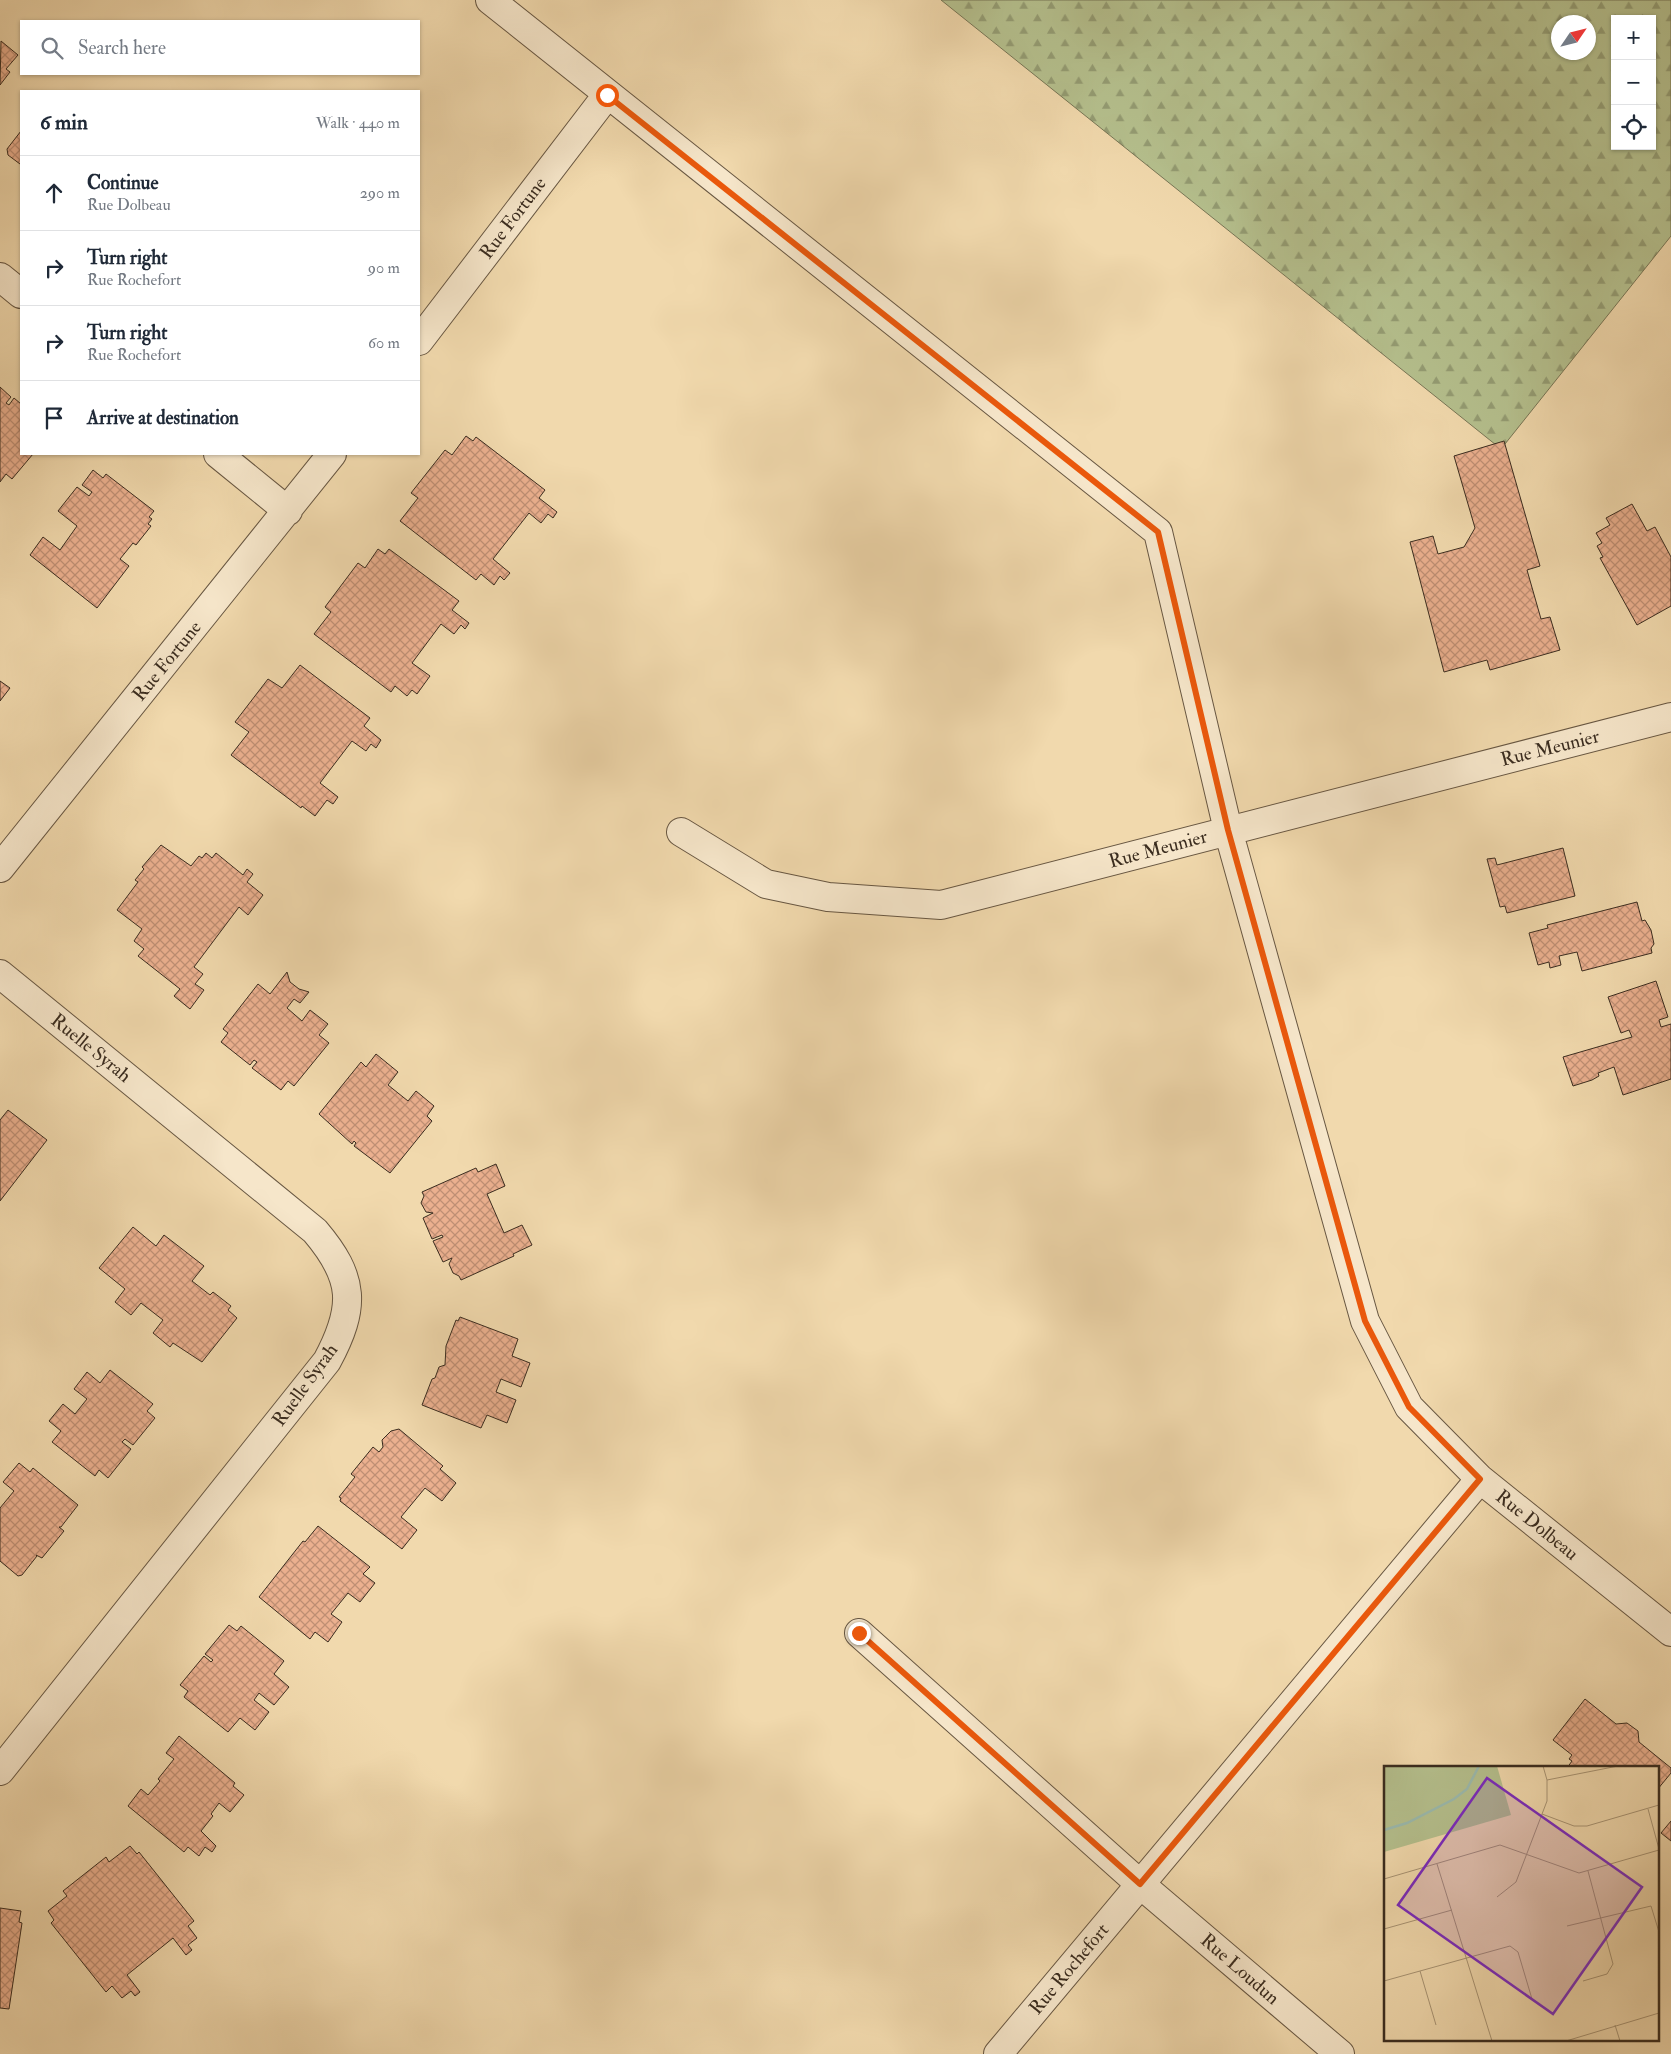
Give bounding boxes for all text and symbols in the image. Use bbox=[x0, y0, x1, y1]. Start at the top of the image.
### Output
north arrow bbox=[1551, 15, 1596, 60]
map controls bbox=[1611, 15, 1656, 150]
button: + bbox=[1611, 15, 1656, 60]
search box bbox=[20, 20, 420, 75]
icon: search bbox=[38, 34, 66, 62]
text: Search here bbox=[78, 36, 166, 60]
button: − bbox=[1611, 60, 1656, 105]
route start bbox=[596, 84, 619, 107]
button: locate bbox=[1611, 105, 1656, 150]
text: 6 min bbox=[40, 109, 88, 136]
text: Walk · 440 m bbox=[316, 113, 400, 133]
text: Continue bbox=[87, 171, 158, 195]
street label: Rue Fortune bbox=[474, 172, 552, 264]
icon: ahead bbox=[40, 179, 68, 207]
text: 290 m bbox=[360, 183, 400, 203]
text: Rue Dolbeau bbox=[87, 195, 171, 215]
text: Turn right bbox=[87, 246, 167, 270]
icon: right bbox=[40, 254, 68, 282]
text: 90 m bbox=[368, 258, 400, 278]
text: Rue Rochefort bbox=[87, 270, 181, 290]
text: Turn right bbox=[87, 321, 167, 345]
icon: right bbox=[40, 329, 68, 357]
text: 60 m bbox=[368, 333, 400, 353]
text: Rue Rochefort bbox=[87, 345, 181, 365]
icon: arrive bbox=[40, 404, 68, 432]
text: Arrive at destination bbox=[87, 406, 239, 430]
street label: Rue Fortune bbox=[127, 616, 207, 706]
street label: Rue Meunier bbox=[1498, 724, 1602, 772]
street label: Rue Meunier bbox=[1106, 824, 1210, 874]
street label: Ruelle Syrah bbox=[46, 1008, 136, 1088]
street label: Ruelle Syrah bbox=[267, 1339, 343, 1431]
street label: Rue Dolbeau bbox=[1491, 1484, 1583, 1566]
route end bbox=[848, 1622, 871, 1645]
inset map bbox=[1384, 1766, 1658, 2042]
street label: Rue Rochefort bbox=[1024, 1918, 1114, 2020]
street label: Rue Loudun bbox=[1196, 1928, 1285, 2010]

